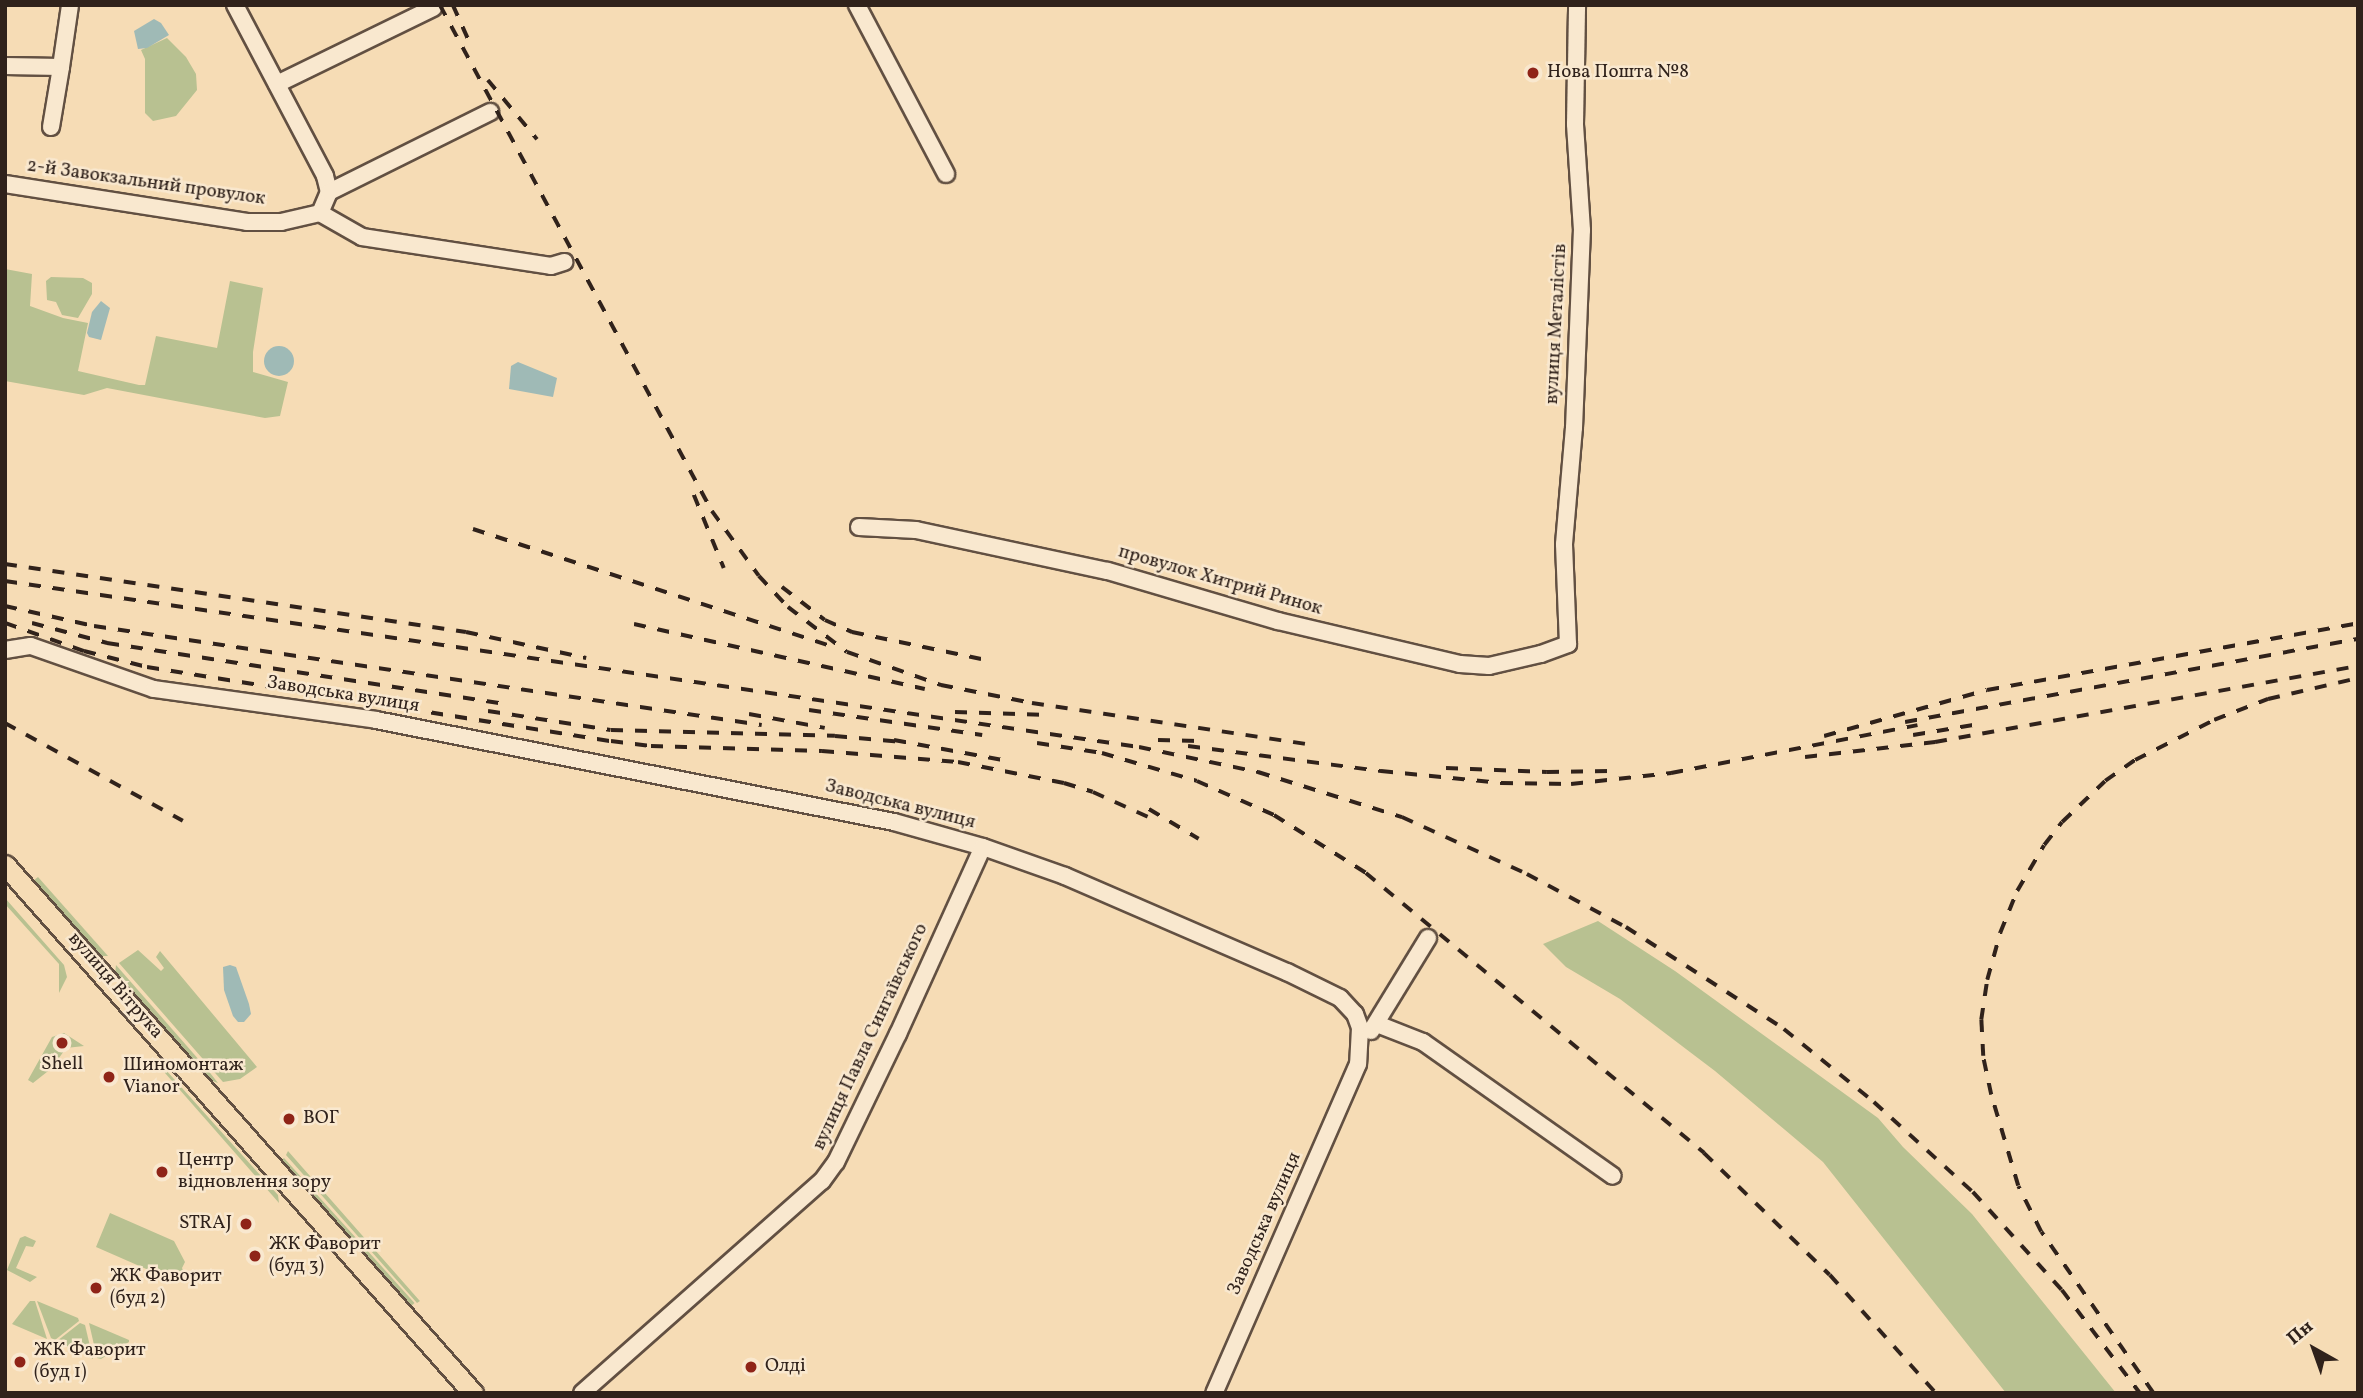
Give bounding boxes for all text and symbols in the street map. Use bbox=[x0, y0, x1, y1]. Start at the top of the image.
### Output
place label: Нова Пошта №8 bbox=[1547, 62, 1689, 84]
marker: Нова Пошта №8 bbox=[1525, 65, 1541, 81]
street label: 2-й Завокзальний провулок bbox=[25, 155, 267, 211]
street label: вулиця Металістів bbox=[1541, 243, 1573, 405]
street label: провулок Хитрий Ринок bbox=[1115, 541, 1325, 621]
street label: Заводська вулиця bbox=[265, 672, 421, 718]
street label: Заводська вулиця bbox=[822, 775, 978, 835]
street label: вулиця Павла Сингаївського bbox=[808, 920, 934, 1154]
street label: вулиця Вітрука bbox=[63, 928, 167, 1044]
marker: Shell bbox=[54, 1035, 70, 1051]
place label: Shell bbox=[41, 1054, 83, 1076]
place label: Шиномонтаж Vianor bbox=[123, 1055, 244, 1099]
marker: Шиномонтаж Vianor bbox=[101, 1069, 117, 1085]
place label: ВОГ bbox=[303, 1108, 339, 1130]
marker: ВОГ bbox=[281, 1111, 297, 1127]
street label: Заводська вулиця bbox=[1223, 1149, 1307, 1299]
place label: Центр відновлення зору bbox=[178, 1150, 331, 1194]
marker: Центр відновлення зору bbox=[152, 1162, 172, 1182]
place label: STRAJ bbox=[179, 1213, 232, 1235]
marker: STRAJ bbox=[238, 1216, 254, 1232]
place label: ЖК Фаворит (буд 3) bbox=[269, 1234, 381, 1278]
marker: ЖК Фаворит (буд 3) bbox=[247, 1248, 263, 1264]
place label: ЖК Фаворит (буд 2) bbox=[110, 1266, 222, 1310]
marker: ЖК Фаворит (буд 2) bbox=[88, 1280, 104, 1296]
north arrow bbox=[2279, 1314, 2349, 1384]
text: Пн bbox=[2282, 1314, 2319, 1352]
place label: ЖК Фаворит (буд 1) bbox=[34, 1340, 146, 1384]
marker: ЖК Фаворит (буд 1) bbox=[12, 1354, 28, 1370]
place label: Олді bbox=[765, 1356, 806, 1378]
marker: Олді bbox=[743, 1359, 759, 1375]

